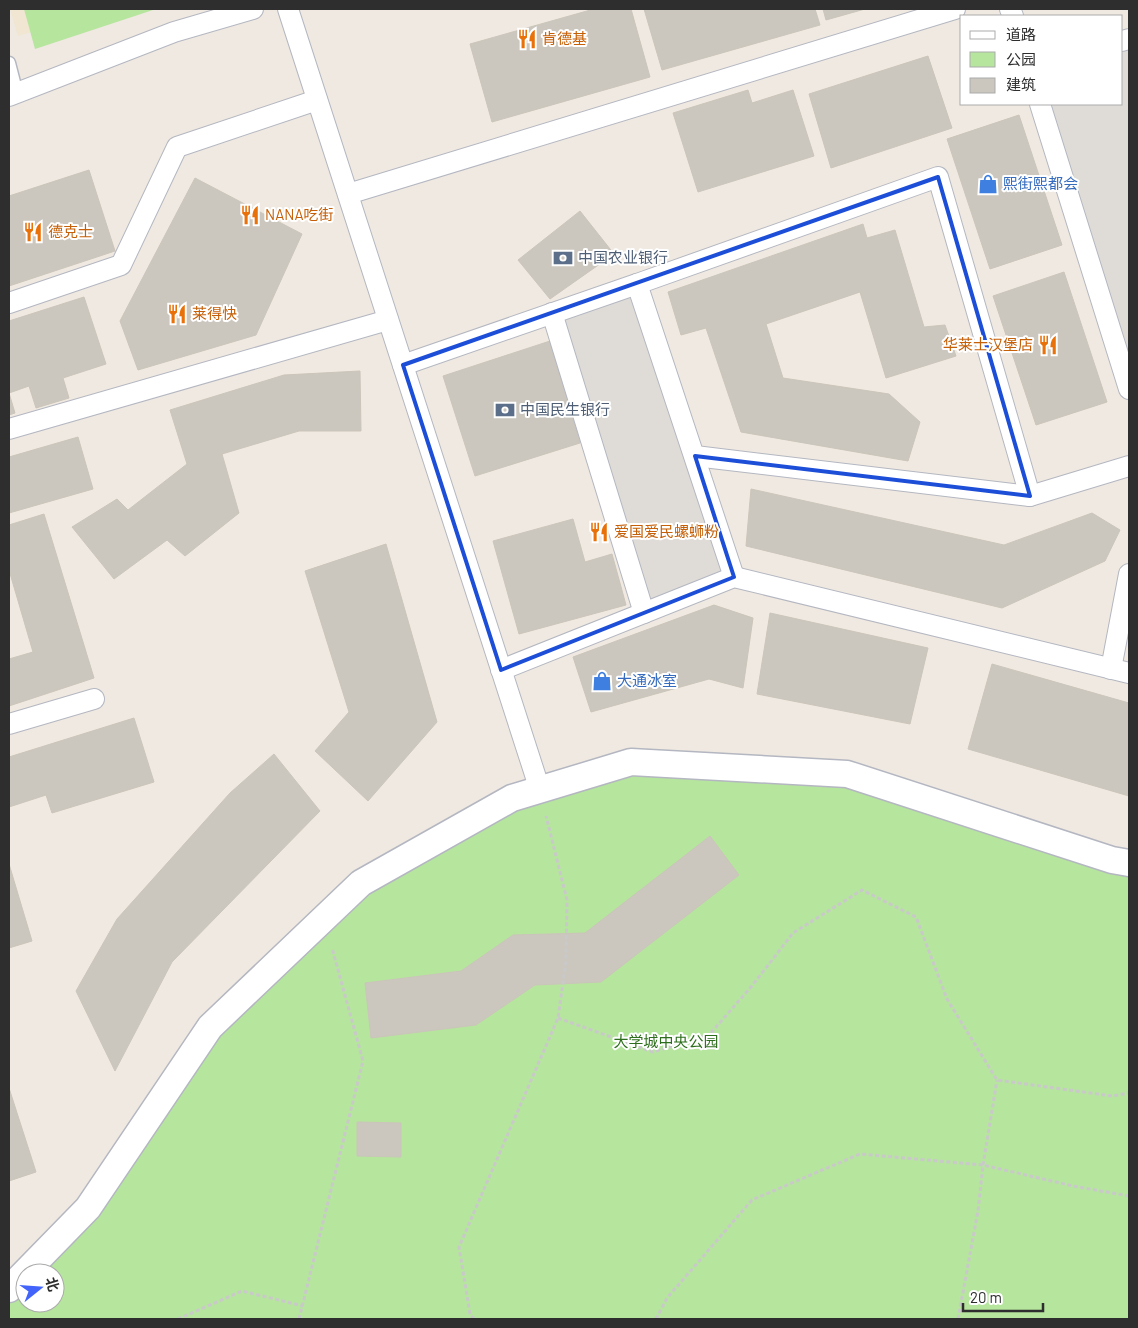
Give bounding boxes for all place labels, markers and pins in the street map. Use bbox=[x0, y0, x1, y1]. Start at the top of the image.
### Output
restaurant icon: 肯德基 bbox=[516, 28, 538, 50]
place label: 肯德基 bbox=[542, 29, 587, 47]
shop icon: 熙街熙都会 bbox=[977, 173, 999, 195]
place label: 熙街熙都会 bbox=[1003, 174, 1078, 192]
restaurant icon: NANA吃街 bbox=[239, 204, 261, 226]
place label: NANA吃街 bbox=[265, 205, 334, 223]
restaurant icon: 德克士 bbox=[22, 221, 44, 243]
place label: 德克士 bbox=[48, 222, 93, 240]
bank icon: 中国农业银行 bbox=[552, 247, 574, 269]
place label: 中国农业银行 bbox=[578, 248, 668, 266]
restaurant icon: 莱得快 bbox=[166, 303, 188, 325]
place label: 莱得快 bbox=[192, 304, 237, 322]
restaurant icon: 华莱士汉堡店 bbox=[1037, 334, 1059, 356]
place label: 华莱士汉堡店 bbox=[943, 335, 1033, 353]
bank icon: 中国民生银行 bbox=[494, 399, 516, 421]
place label: 中国民生银行 bbox=[520, 400, 610, 418]
restaurant icon: 爱国爱民螺蛳粉 bbox=[588, 521, 610, 543]
place label: 爱国爱民螺蛳粉 bbox=[614, 522, 719, 540]
shop icon: 大通冰室 bbox=[591, 670, 613, 692]
place label: 大通冰室 bbox=[617, 671, 677, 689]

